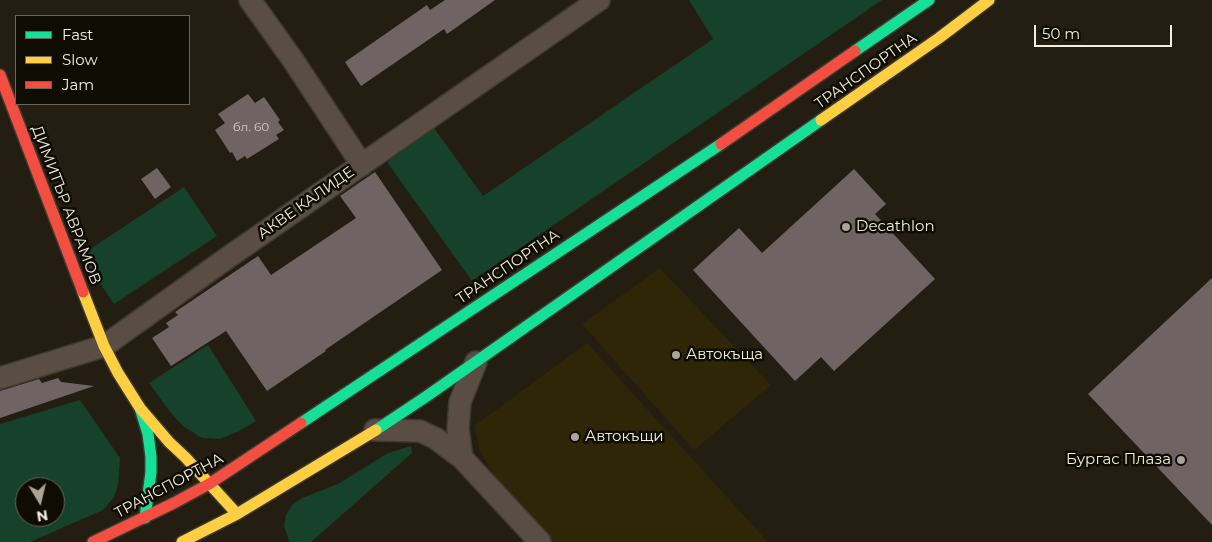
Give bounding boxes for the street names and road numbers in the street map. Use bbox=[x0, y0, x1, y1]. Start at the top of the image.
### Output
street label: ТРАНСПОРТНА bbox=[811, 29, 921, 113]
street label: ДИМИТЪР АВРАМОВ bbox=[27, 123, 105, 287]
street label: АКВЕ КАЛИДЕ bbox=[254, 163, 358, 243]
street label: ТРАНСПОРТНА bbox=[453, 226, 563, 308]
street label: ТРАНСПОРТНА bbox=[112, 450, 226, 522]

